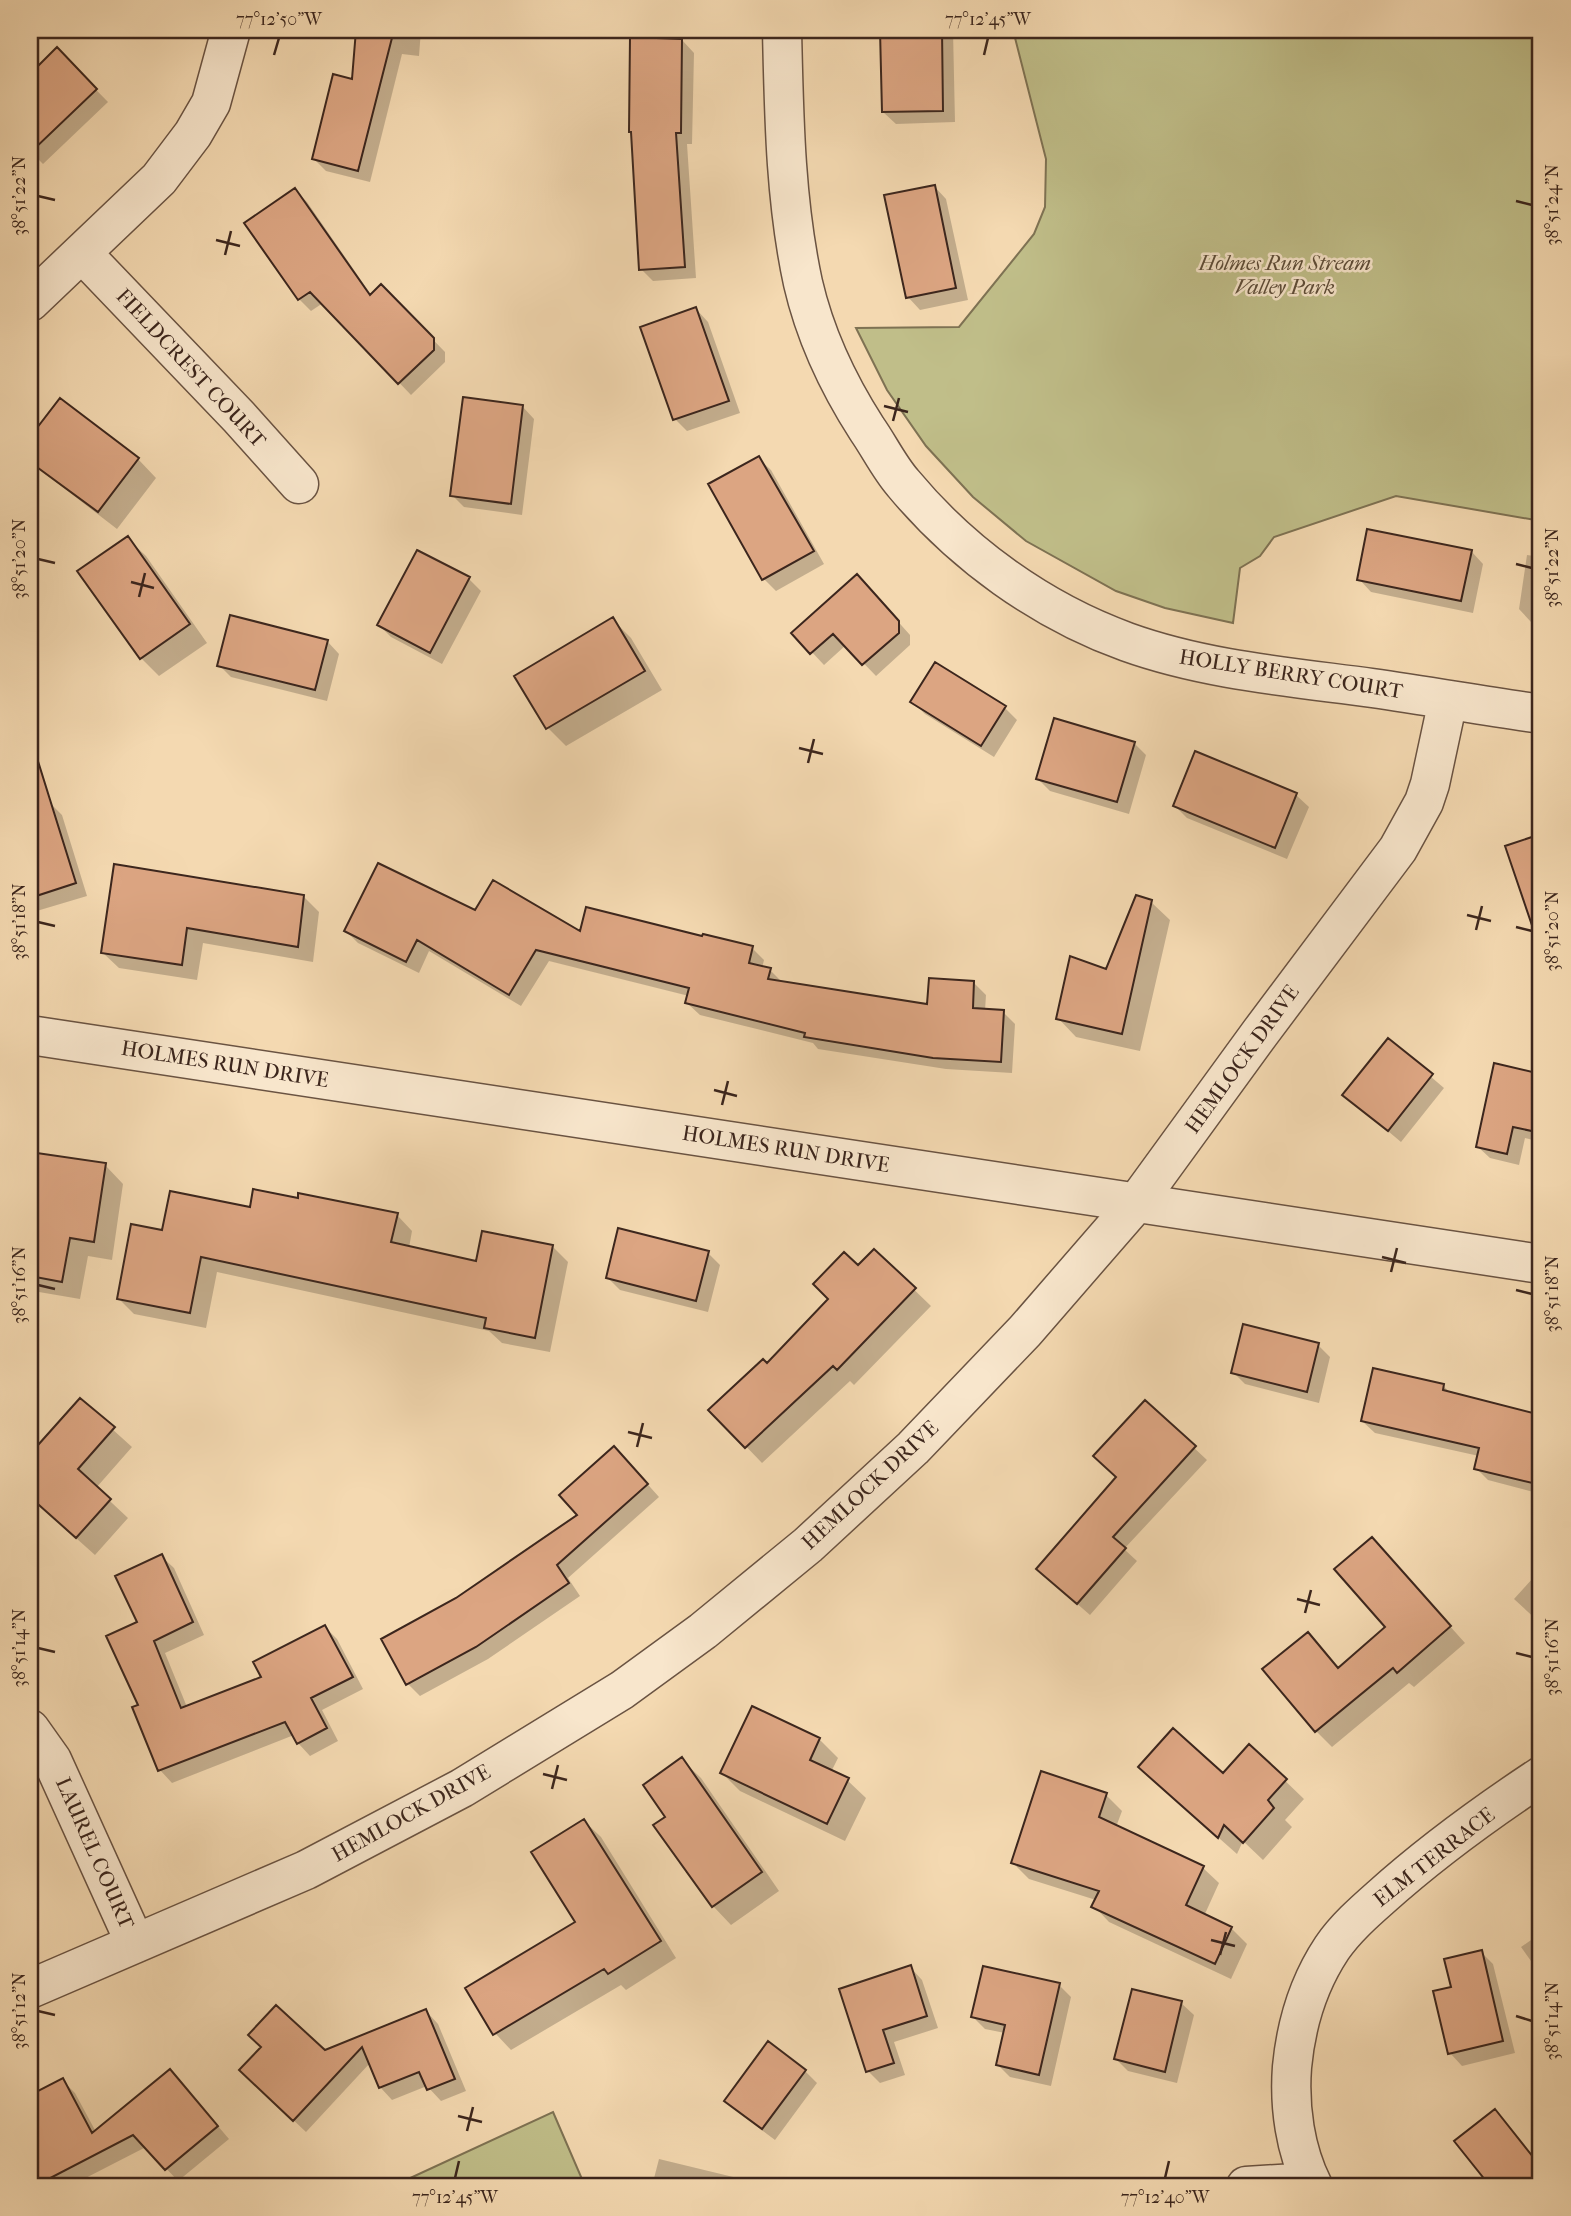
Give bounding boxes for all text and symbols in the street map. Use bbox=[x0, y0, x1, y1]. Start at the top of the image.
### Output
text: 77°12'50"W bbox=[236, 9, 323, 30]
text: 77°12'45"W bbox=[945, 9, 1032, 30]
text: 38°51'22"N bbox=[9, 156, 30, 236]
text: 38°51'24"N bbox=[1542, 164, 1563, 246]
park label: Holmes Run Stream Valley Park bbox=[1198, 251, 1371, 299]
street label: FIELDCREST COURT bbox=[111, 284, 271, 453]
text: 38°51'20"N bbox=[9, 518, 30, 599]
text: 38°51'22"N bbox=[1542, 528, 1563, 608]
street label: HOLLY BERRY COURT bbox=[1178, 644, 1405, 704]
text: 38°51'18"N bbox=[9, 883, 30, 961]
text: 38°51'20"N bbox=[1542, 890, 1563, 971]
street label: HEMLOCK DRIVE bbox=[1180, 980, 1304, 1138]
street label: HOLMES RUN DRIVE bbox=[120, 1036, 331, 1092]
street label: HOLMES RUN DRIVE bbox=[681, 1121, 892, 1177]
text: 38°51'16"N bbox=[9, 1246, 30, 1324]
text: 38°51'18"N bbox=[1542, 1255, 1563, 1333]
street label: HEMLOCK DRIVE bbox=[797, 1416, 943, 1554]
text: 38°51'14"N bbox=[9, 1608, 30, 1687]
text: 38°51'16"N bbox=[1542, 1618, 1563, 1696]
street label: HEMLOCK DRIVE bbox=[328, 1759, 495, 1867]
street label: LAUREL COURT bbox=[51, 1774, 139, 1933]
street label: ELM TERRACE bbox=[1369, 1802, 1499, 1912]
text: 38°51'12"N bbox=[9, 1972, 30, 2050]
text: 38°51'14"N bbox=[1542, 1981, 1563, 2060]
text: 77°12'45"W bbox=[412, 2187, 499, 2208]
text: 77°12'40"W bbox=[1121, 2187, 1211, 2208]

